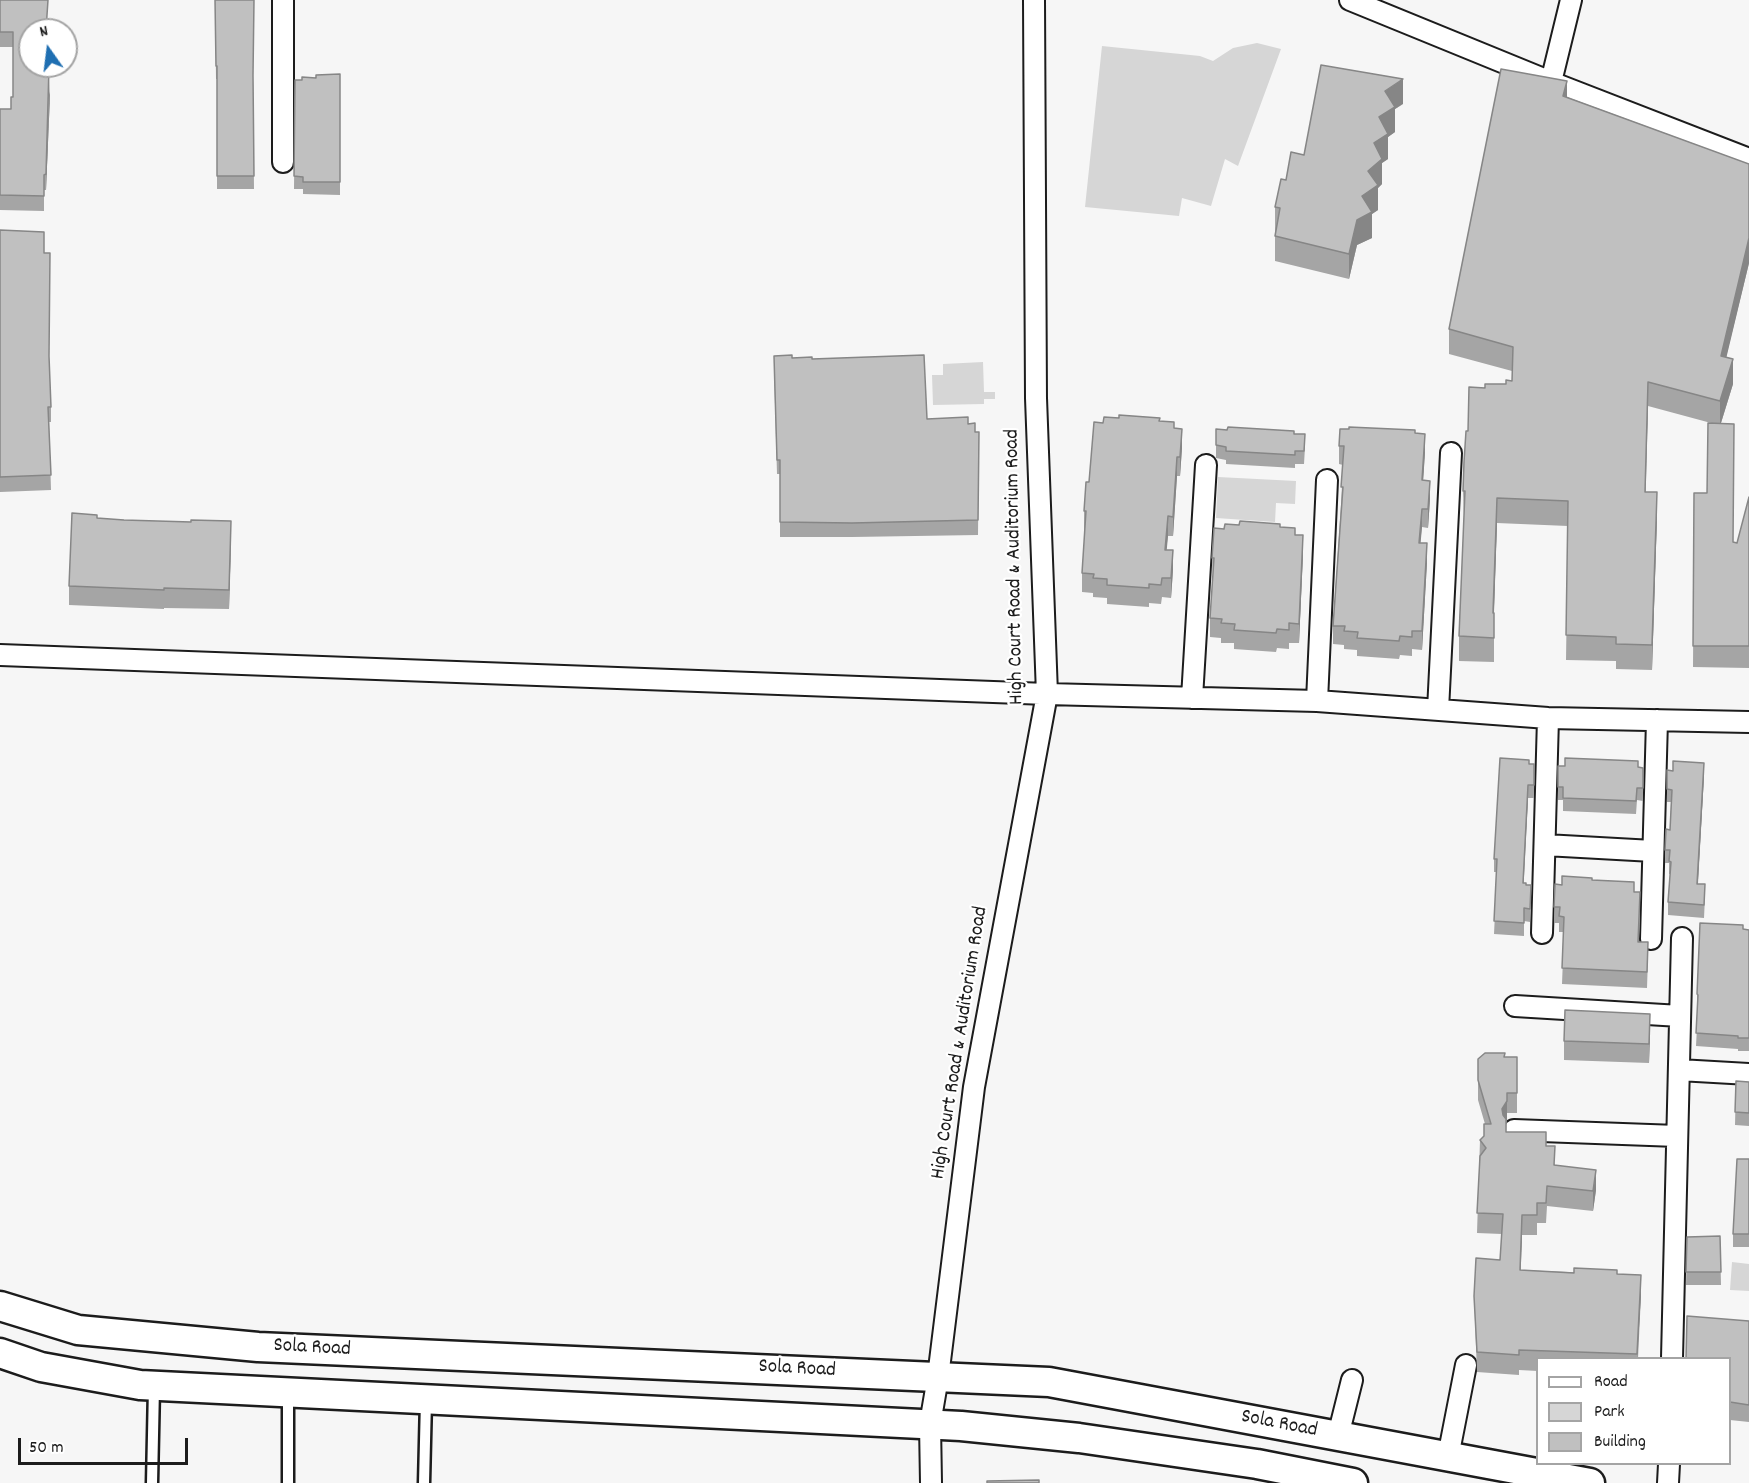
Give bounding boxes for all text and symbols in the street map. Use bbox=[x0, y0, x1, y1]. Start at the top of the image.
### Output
north arrow bbox=[18, 18, 78, 78]
text: N bbox=[37, 20, 51, 44]
street label: High Court Road & Auditorium Road bbox=[1001, 429, 1031, 705]
street label: High Court Road & Auditorium Road bbox=[927, 905, 995, 1181]
street label: Sola Road bbox=[273, 1334, 351, 1364]
street label: Sola Road bbox=[758, 1355, 836, 1385]
legend bbox=[1536, 1357, 1731, 1465]
text: Road bbox=[1594, 1370, 1628, 1395]
text: Park bbox=[1594, 1400, 1625, 1425]
street label: Sola Road bbox=[1239, 1405, 1319, 1445]
scale bar bbox=[21, 1426, 190, 1464]
text: Building bbox=[1594, 1430, 1646, 1455]
text: 50 m bbox=[29, 1436, 64, 1461]

